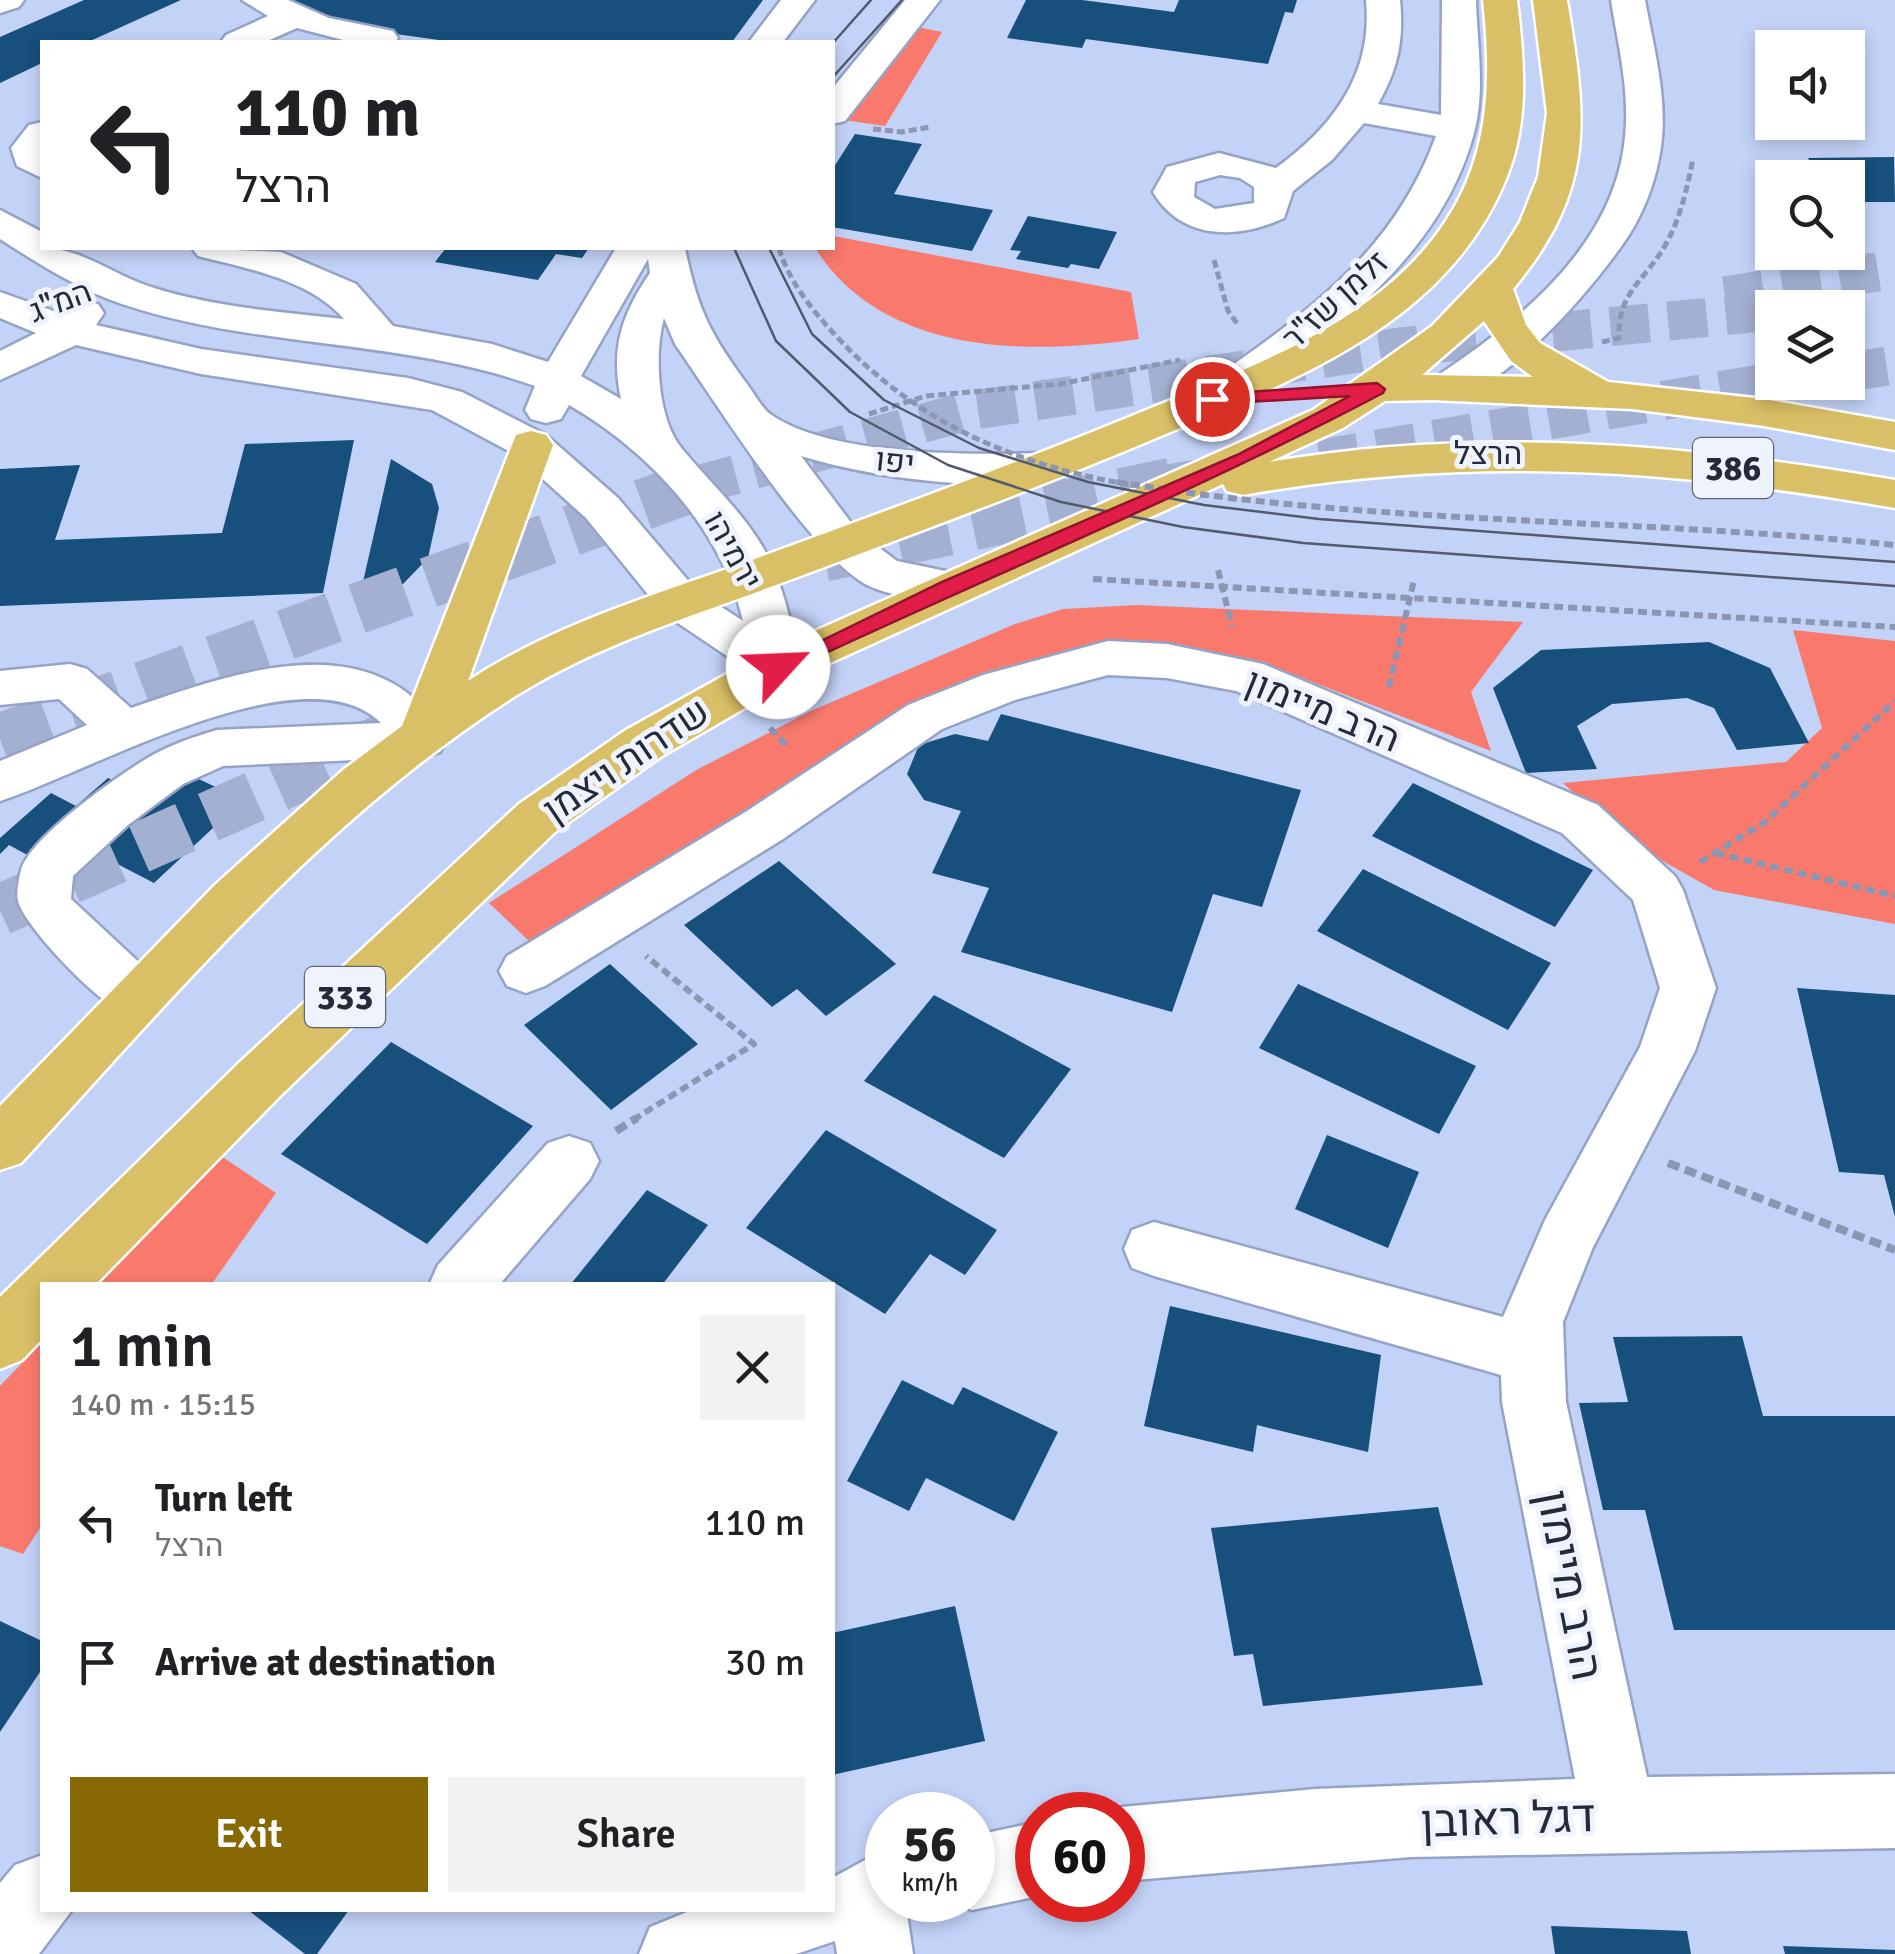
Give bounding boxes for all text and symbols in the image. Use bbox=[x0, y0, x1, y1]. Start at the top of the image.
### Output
map controls bbox=[1755, 30, 1865, 400]
button: sound bbox=[1755, 30, 1865, 140]
text: 110 m bbox=[235, 69, 420, 155]
icon: left bbox=[70, 80, 200, 210]
text: הרצל bbox=[235, 160, 331, 215]
button: search bbox=[1755, 160, 1865, 270]
street label: זלמן שז"ר bbox=[1274, 243, 1396, 358]
street label: המ"ג bbox=[23, 272, 97, 331]
button: layers bbox=[1755, 290, 1865, 400]
pin bbox=[1170, 357, 1255, 442]
icon: arrive bbox=[1185, 372, 1240, 427]
street label: הרצל bbox=[1454, 434, 1522, 473]
road number: 386 bbox=[1693, 438, 1773, 498]
street label: יפו bbox=[873, 440, 916, 483]
street label: ירמיהו bbox=[695, 504, 770, 596]
position arrow bbox=[726, 615, 830, 719]
street label: הרב מיימון bbox=[1239, 658, 1407, 763]
street label: שדרות ויצמן bbox=[534, 688, 718, 833]
road number: 333 bbox=[305, 967, 385, 1027]
text: 1 min bbox=[70, 1310, 214, 1384]
button: close bbox=[700, 1315, 805, 1420]
text: 140 m · 15:15 bbox=[70, 1385, 256, 1424]
text: Turn left bbox=[155, 1475, 293, 1522]
street label: הרב מיימון bbox=[1524, 1486, 1615, 1685]
icon: left bbox=[70, 1495, 125, 1550]
text: 110 m bbox=[705, 1499, 805, 1546]
text: הרצל bbox=[155, 1526, 223, 1565]
icon: arrive bbox=[70, 1635, 125, 1690]
text: Arrive at destination bbox=[155, 1639, 496, 1686]
text: 30 m bbox=[725, 1639, 805, 1686]
button: Exit bbox=[70, 1777, 428, 1892]
button: Share bbox=[448, 1777, 805, 1892]
street label: דגל ראובן bbox=[1420, 1789, 1596, 1850]
speed limit sign: 60 bbox=[1015, 1792, 1145, 1922]
text: 56 bbox=[903, 1814, 957, 1876]
text: km/h bbox=[902, 1867, 958, 1898]

